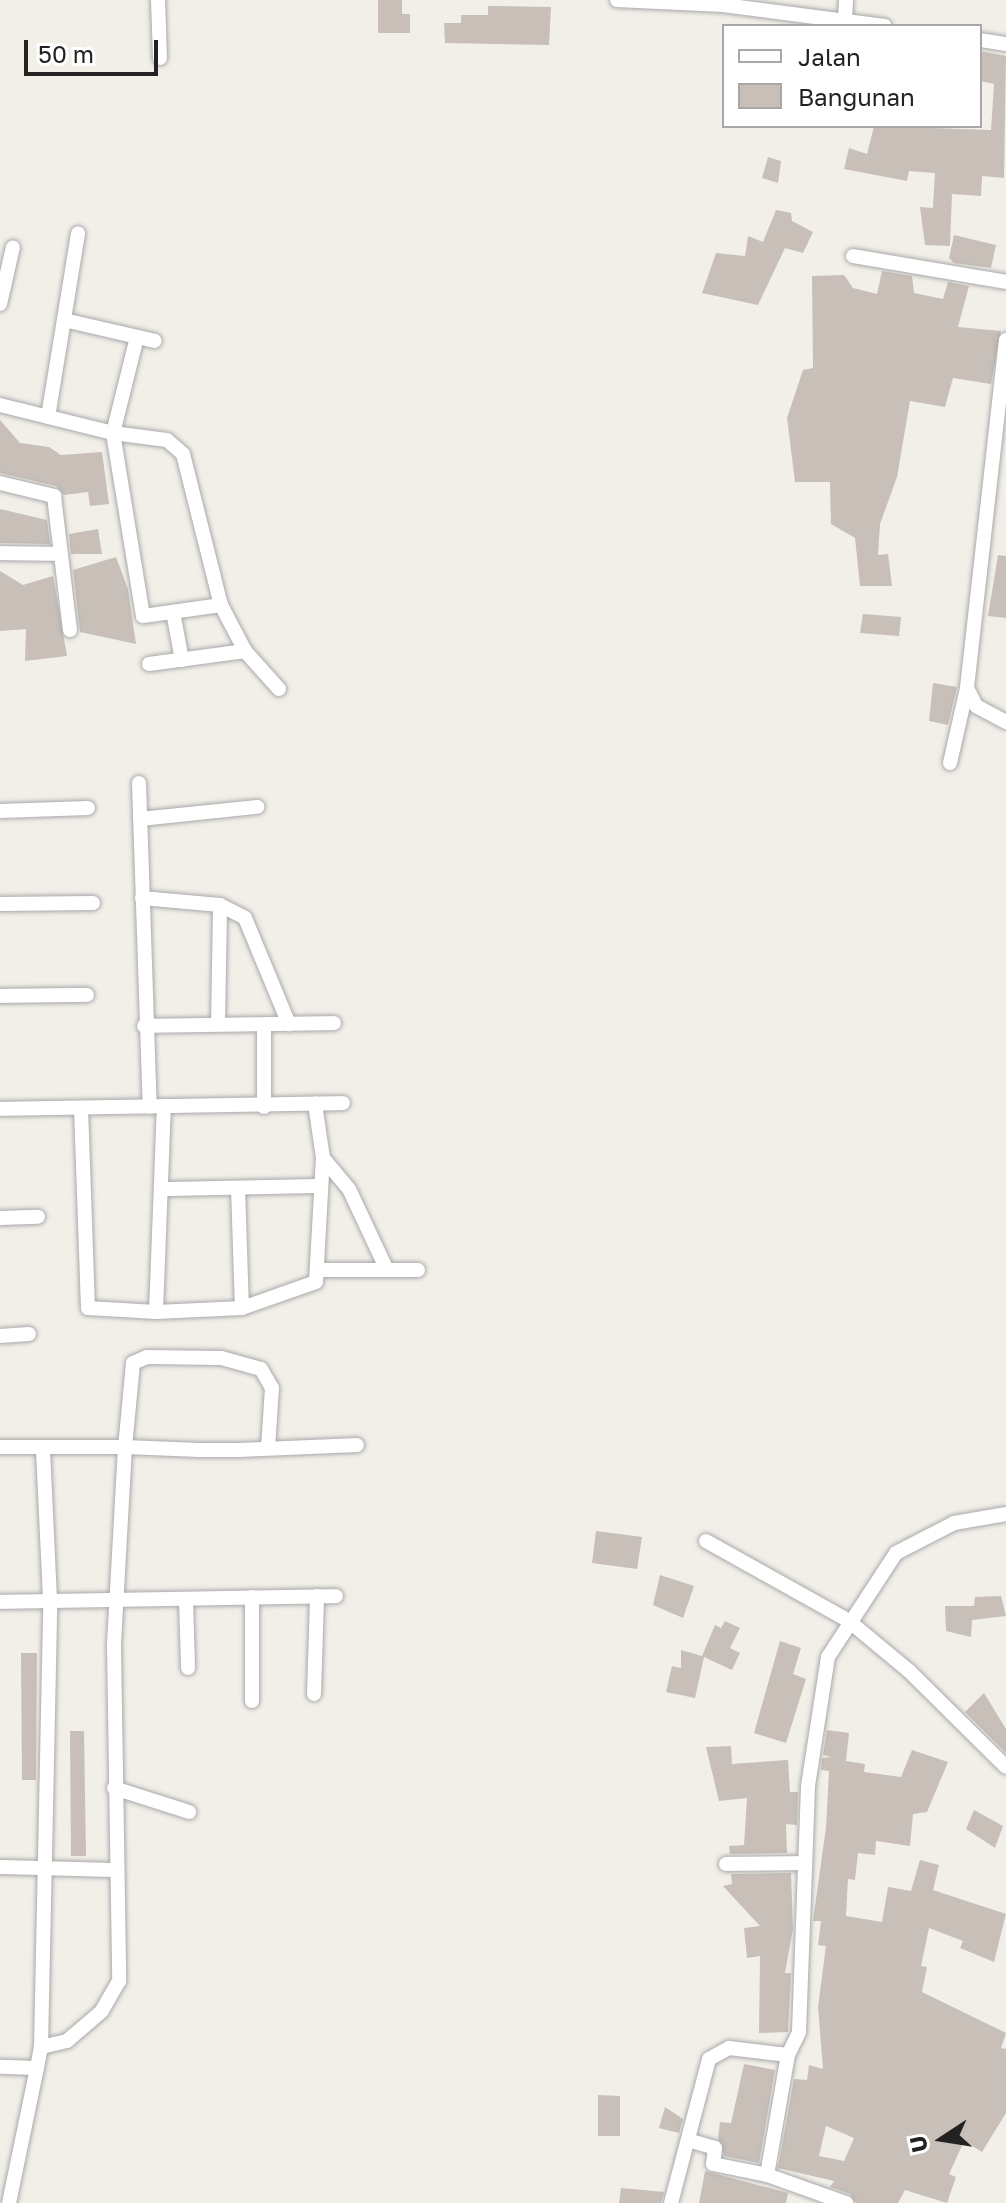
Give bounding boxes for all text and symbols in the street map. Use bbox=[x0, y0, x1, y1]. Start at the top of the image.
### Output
scale bar bbox=[28, 24, 162, 74]
legend bbox=[722, 24, 982, 128]
text: 50 m bbox=[38, 39, 94, 68]
text: Jalan bbox=[798, 42, 861, 71]
text: Bangunan bbox=[798, 82, 915, 111]
north arrow bbox=[902, 2099, 982, 2179]
text: U bbox=[903, 2133, 933, 2155]

